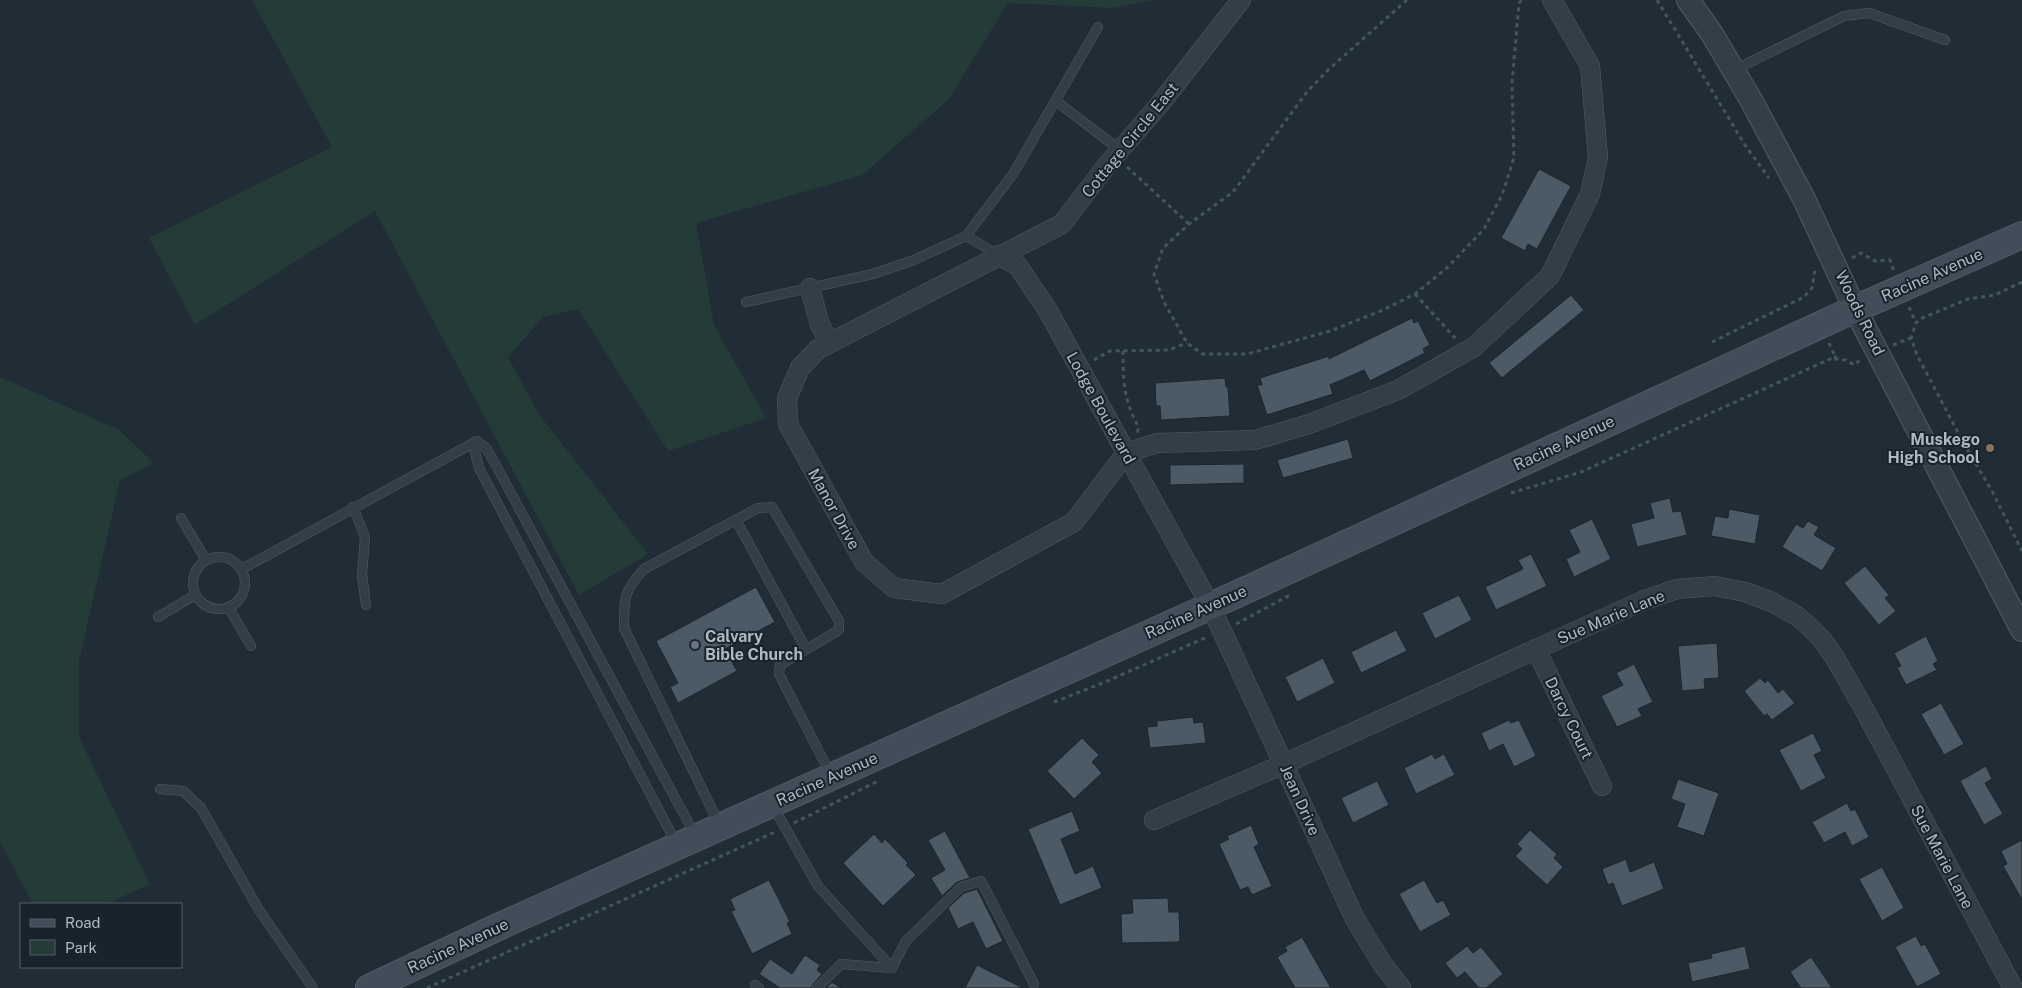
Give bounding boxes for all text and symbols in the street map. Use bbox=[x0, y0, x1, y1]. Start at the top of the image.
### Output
street label: Cottage Circle East bbox=[1078, 79, 1182, 201]
street label: Racine Avenue bbox=[1878, 244, 1986, 306]
street label: Woods Road bbox=[1831, 267, 1889, 359]
street label: Lodge Boulevard bbox=[1062, 349, 1140, 467]
street label: Racine Avenue bbox=[1510, 411, 1618, 475]
place label: Muskego High School bbox=[1887, 430, 1980, 467]
marker: Muskego High School bbox=[1984, 442, 1996, 454]
street label: Manor Drive bbox=[804, 465, 864, 553]
street label: Racine Avenue bbox=[1142, 581, 1250, 643]
street label: Sue Marie Lane bbox=[1554, 586, 1668, 648]
place label: Calvary Bible Church bbox=[705, 627, 803, 664]
marker: Calvary Bible Church bbox=[689, 639, 701, 651]
street label: Darcy Court bbox=[1541, 674, 1597, 762]
street label: Racine Avenue bbox=[773, 748, 881, 810]
street label: Jean Drive bbox=[1276, 762, 1324, 838]
street label: Sue Marie Lane bbox=[1907, 802, 1977, 912]
legend bbox=[20, 903, 182, 968]
text: Road bbox=[65, 914, 101, 931]
street label: Racine Avenue bbox=[404, 914, 512, 978]
text: Park bbox=[65, 939, 97, 956]

